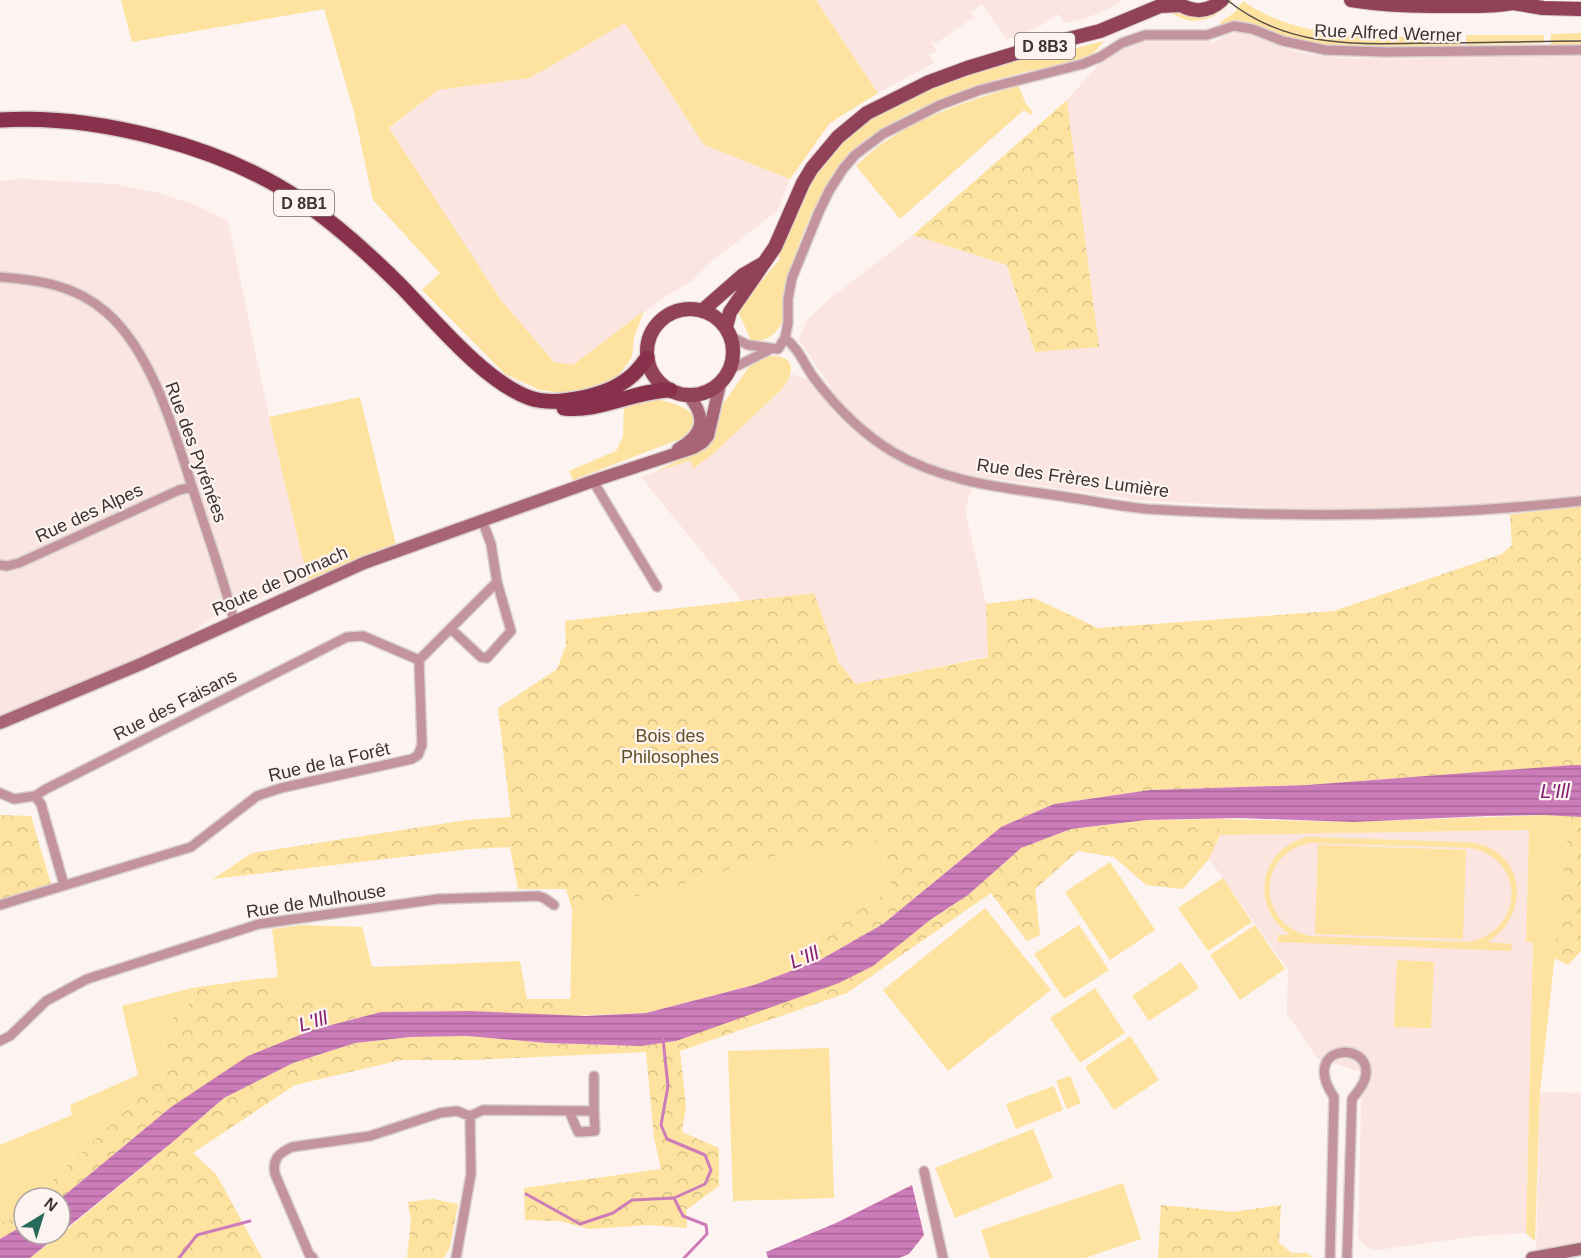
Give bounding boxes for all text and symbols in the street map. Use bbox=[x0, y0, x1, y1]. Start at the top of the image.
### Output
street label: Rue Alfred Werner bbox=[1314, 20, 1462, 46]
road number: D 8B3 bbox=[1015, 33, 1075, 59]
road number: D 8B1 bbox=[274, 190, 334, 216]
street label: Rue des Pyrénées bbox=[161, 379, 231, 525]
street label: Rue des Frères Lumière bbox=[976, 455, 1170, 501]
street label: Rue des Alpes bbox=[32, 479, 146, 547]
street label: Route de Dornach bbox=[209, 542, 351, 620]
street label: Rue des Faisans bbox=[110, 665, 240, 745]
park label: Bois des Philosophes bbox=[621, 726, 719, 767]
street label: Rue de la Forêt bbox=[266, 738, 392, 786]
water label: L'Ill bbox=[1540, 780, 1570, 802]
street label: Rue de Mulhouse bbox=[245, 880, 387, 922]
water label: L'Ill bbox=[786, 941, 822, 973]
water label: L'Ill bbox=[296, 1006, 331, 1036]
north arrow bbox=[12, 1186, 72, 1246]
text: N bbox=[41, 1194, 61, 1215]

